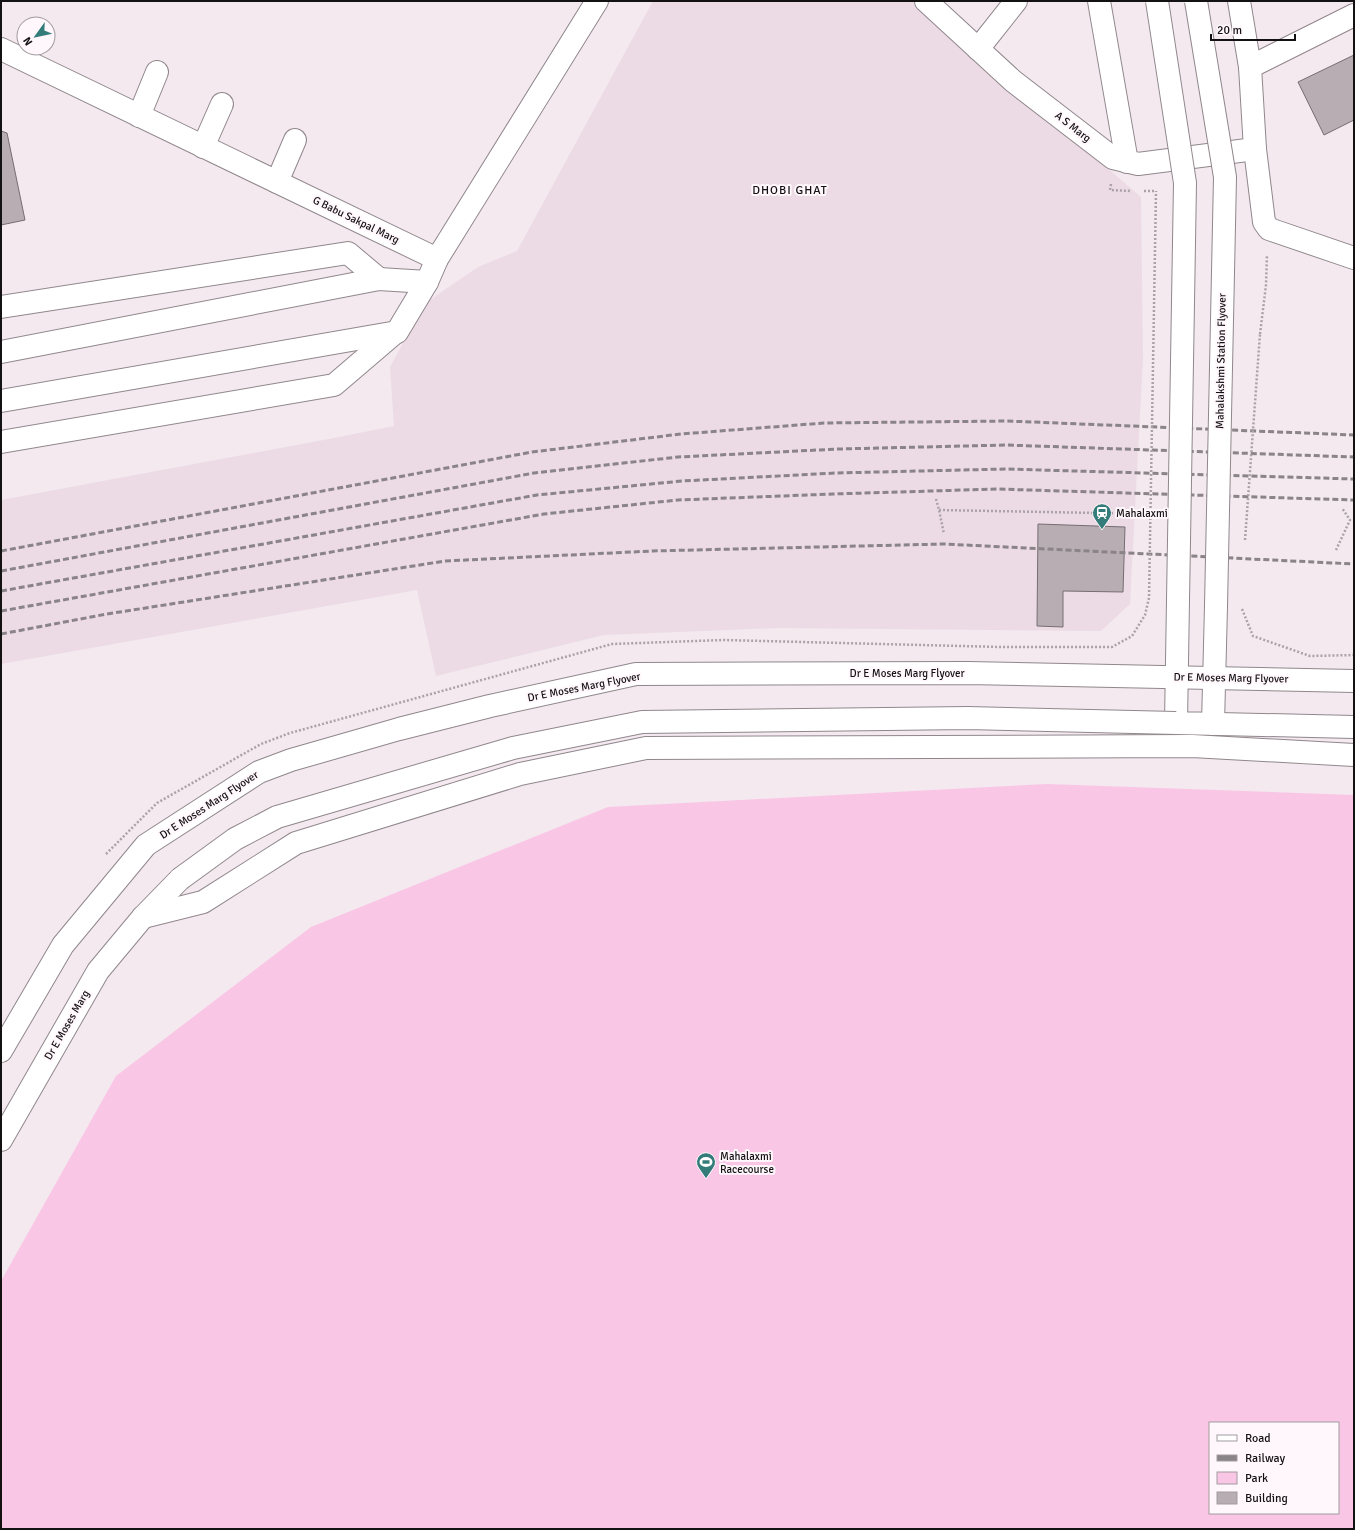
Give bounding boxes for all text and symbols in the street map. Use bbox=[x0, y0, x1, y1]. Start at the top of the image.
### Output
north arrow bbox=[16, 16, 56, 56]
scale bar bbox=[1211, 16, 1295, 42]
text: 20 m bbox=[1217, 23, 1242, 38]
text: N bbox=[20, 34, 36, 48]
street label: A S Marg bbox=[1052, 109, 1094, 145]
district label: DHOBI GHAT bbox=[752, 183, 828, 198]
street label: G Babu Sakpal Marg bbox=[311, 193, 401, 247]
street label: Mahalakshmi Station Flyover bbox=[1213, 293, 1229, 429]
station icon: Mahalaxmi bbox=[1091, 502, 1113, 530]
place label: Mahalaxmi bbox=[1116, 507, 1168, 520]
street label: Dr E Moses Marg Flyover bbox=[850, 667, 964, 680]
street label: Dr E Moses Marg Flyover bbox=[526, 670, 642, 704]
street label: Dr E Moses Marg Flyover bbox=[1173, 670, 1289, 686]
street label: Dr E Moses Marg Flyover bbox=[157, 768, 261, 842]
street label: Dr E Moses Marg bbox=[42, 988, 92, 1062]
place label: Mahalaxmi Racecourse bbox=[720, 1150, 774, 1176]
sports icon: Mahalaxmi Racecourse bbox=[695, 1151, 717, 1179]
legend bbox=[1209, 1422, 1339, 1514]
text: Road bbox=[1245, 1431, 1271, 1446]
text: Railway bbox=[1245, 1451, 1285, 1466]
text: Park bbox=[1245, 1471, 1268, 1486]
text: Building bbox=[1245, 1491, 1288, 1506]

